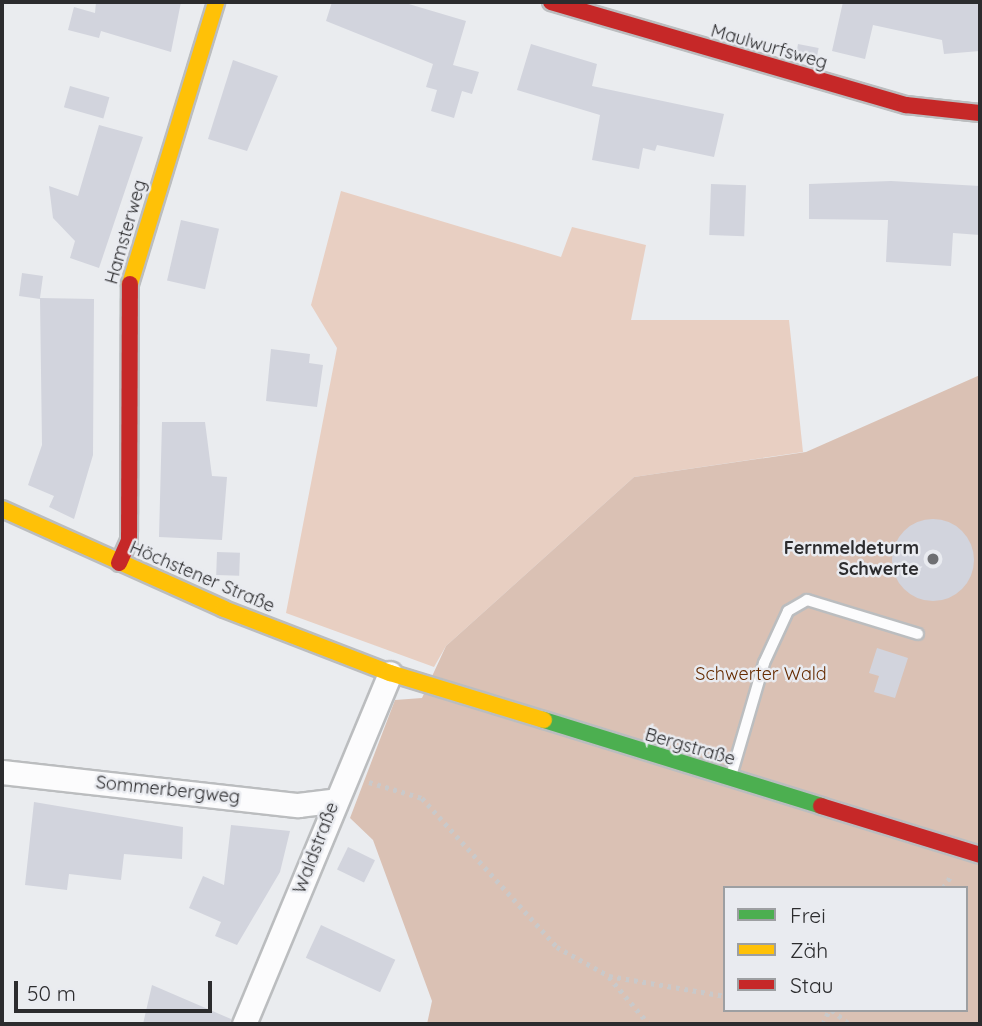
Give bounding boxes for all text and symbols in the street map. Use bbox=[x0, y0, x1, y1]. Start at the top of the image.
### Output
street label: Maulwurfsweg bbox=[708, 20, 830, 74]
street label: Hamsterweg bbox=[101, 177, 151, 287]
street label: Höchstener Straße bbox=[126, 537, 278, 617]
place label: Fernmeldeturm Schwerte bbox=[784, 538, 919, 580]
marker: Fernmeldeturm Schwerte bbox=[925, 551, 941, 567]
park label: Schwerter Wald bbox=[695, 663, 827, 685]
street label: Bergstraße bbox=[642, 724, 738, 770]
street label: Sommerbergweg bbox=[95, 772, 241, 808]
street label: Waldstraße bbox=[289, 799, 343, 897]
legend bbox=[723, 886, 968, 1012]
text: Frei bbox=[790, 902, 826, 928]
text: Zäh bbox=[790, 937, 828, 963]
scale bar bbox=[18, 967, 215, 1011]
text: Stau bbox=[790, 972, 833, 998]
text: 50 m bbox=[27, 980, 76, 1006]

